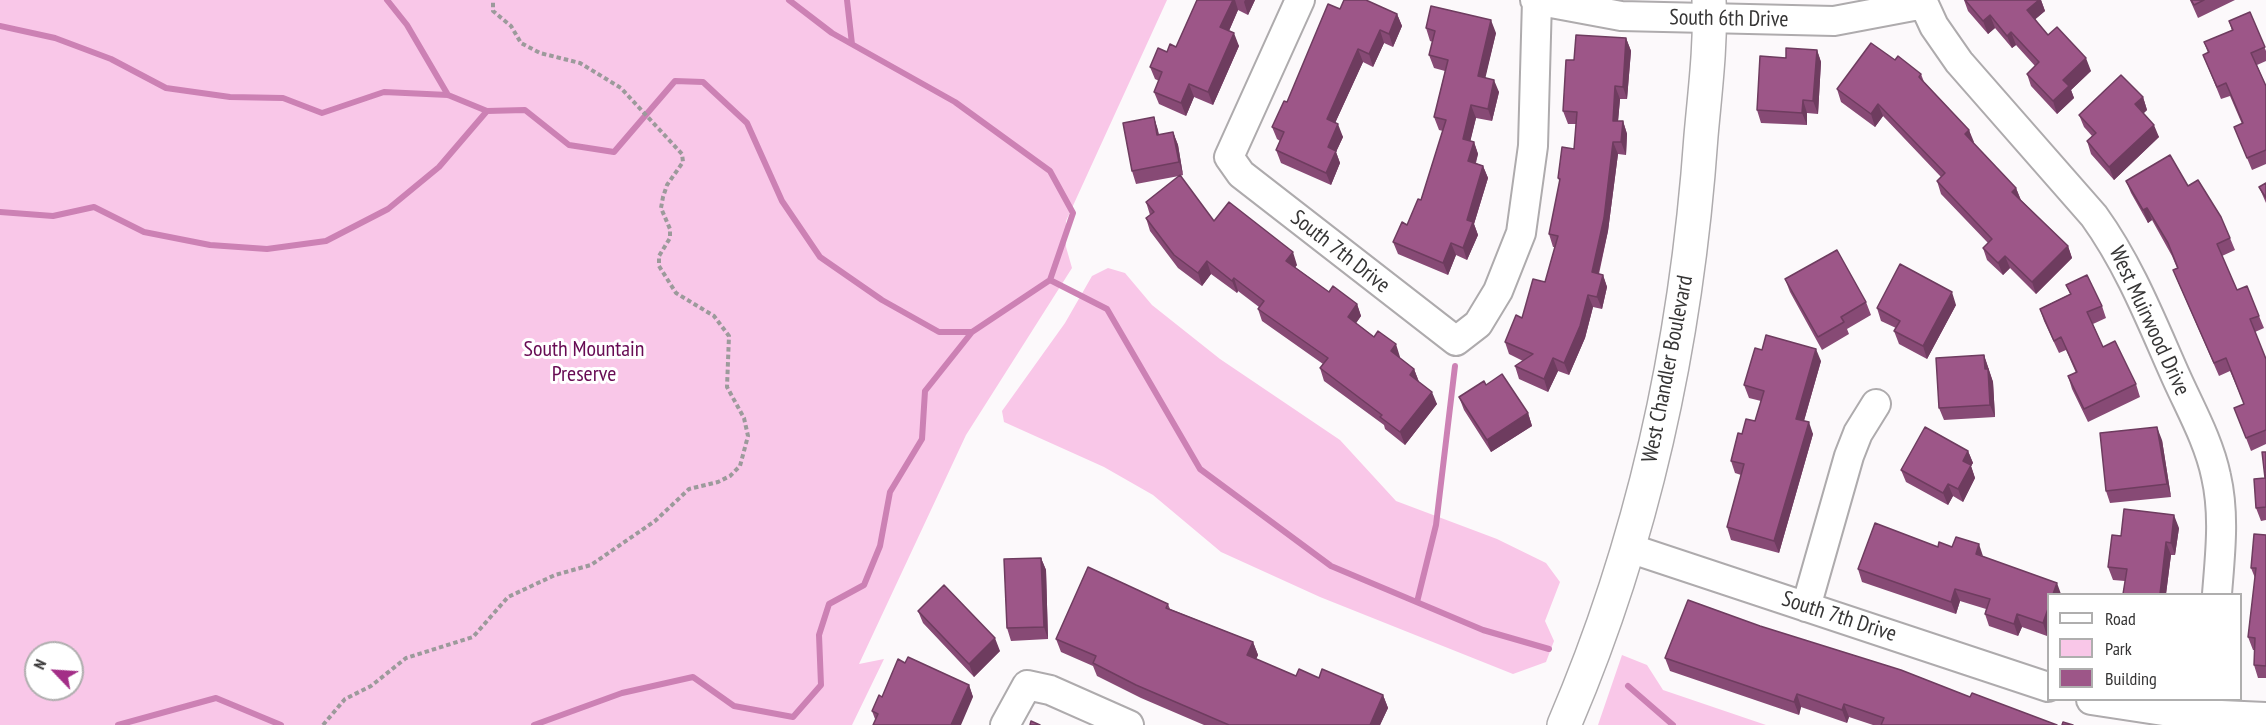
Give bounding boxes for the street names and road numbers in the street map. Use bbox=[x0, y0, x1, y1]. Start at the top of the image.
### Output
street label: South 6th Drive bbox=[1669, 5, 1789, 33]
street label: South 7th Drive bbox=[1285, 205, 1395, 299]
street label: West Muirwood Drive bbox=[2103, 242, 2195, 400]
street label: West Chandler Boulevard bbox=[1637, 273, 1699, 465]
street label: South 7th Drive bbox=[1778, 586, 1900, 648]

